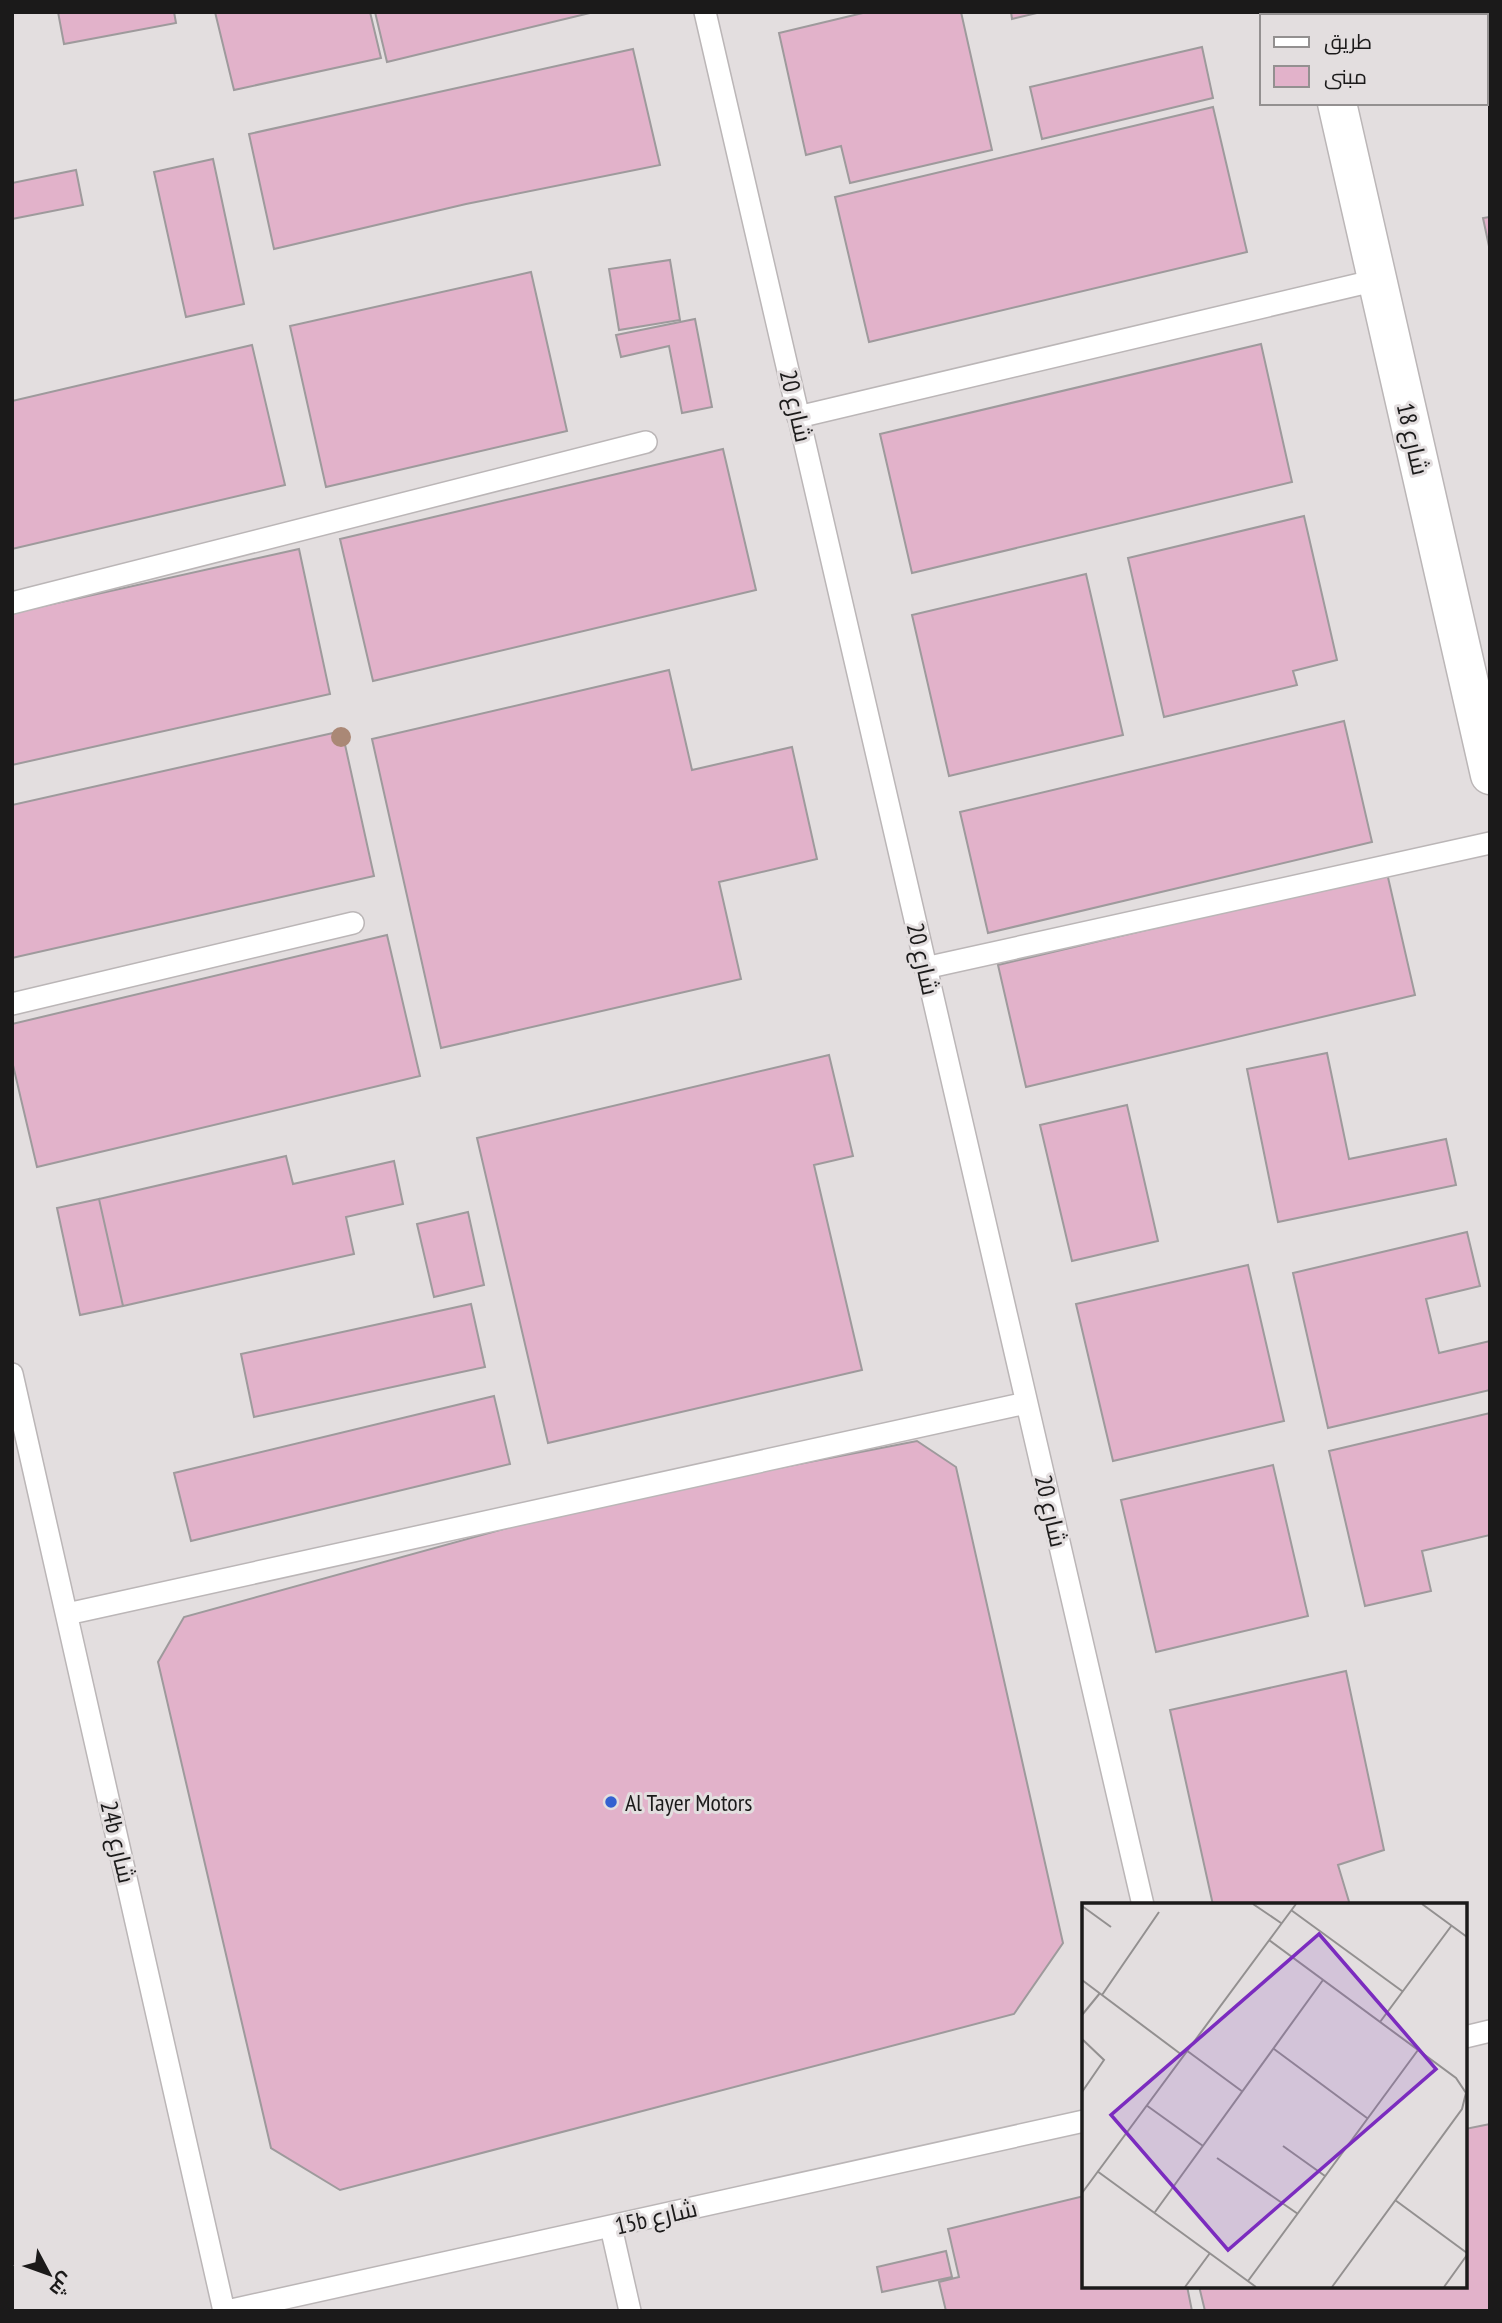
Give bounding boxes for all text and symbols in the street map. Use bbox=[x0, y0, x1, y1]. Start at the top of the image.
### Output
legend bbox=[1260, 14, 1488, 105]
text: طريق bbox=[1324, 28, 1372, 55]
text: مبنى bbox=[1324, 63, 1367, 90]
street label: شارع 20 bbox=[772, 367, 819, 445]
street label: شارع 18 bbox=[1389, 400, 1436, 478]
street label: شارع 20 bbox=[899, 920, 946, 998]
street label: شارع 20 bbox=[1027, 1472, 1074, 1550]
place label: Al Tayer Motors bbox=[625, 1787, 752, 1818]
marker: Al Tayer Motors bbox=[603, 1794, 619, 1810]
street label: 24b شارع bbox=[93, 1798, 143, 1886]
inset map bbox=[1082, 1903, 1467, 2288]
street label: 15b شارع bbox=[612, 2192, 700, 2242]
north arrow bbox=[14, 2239, 84, 2309]
text: ش bbox=[45, 2268, 79, 2302]

